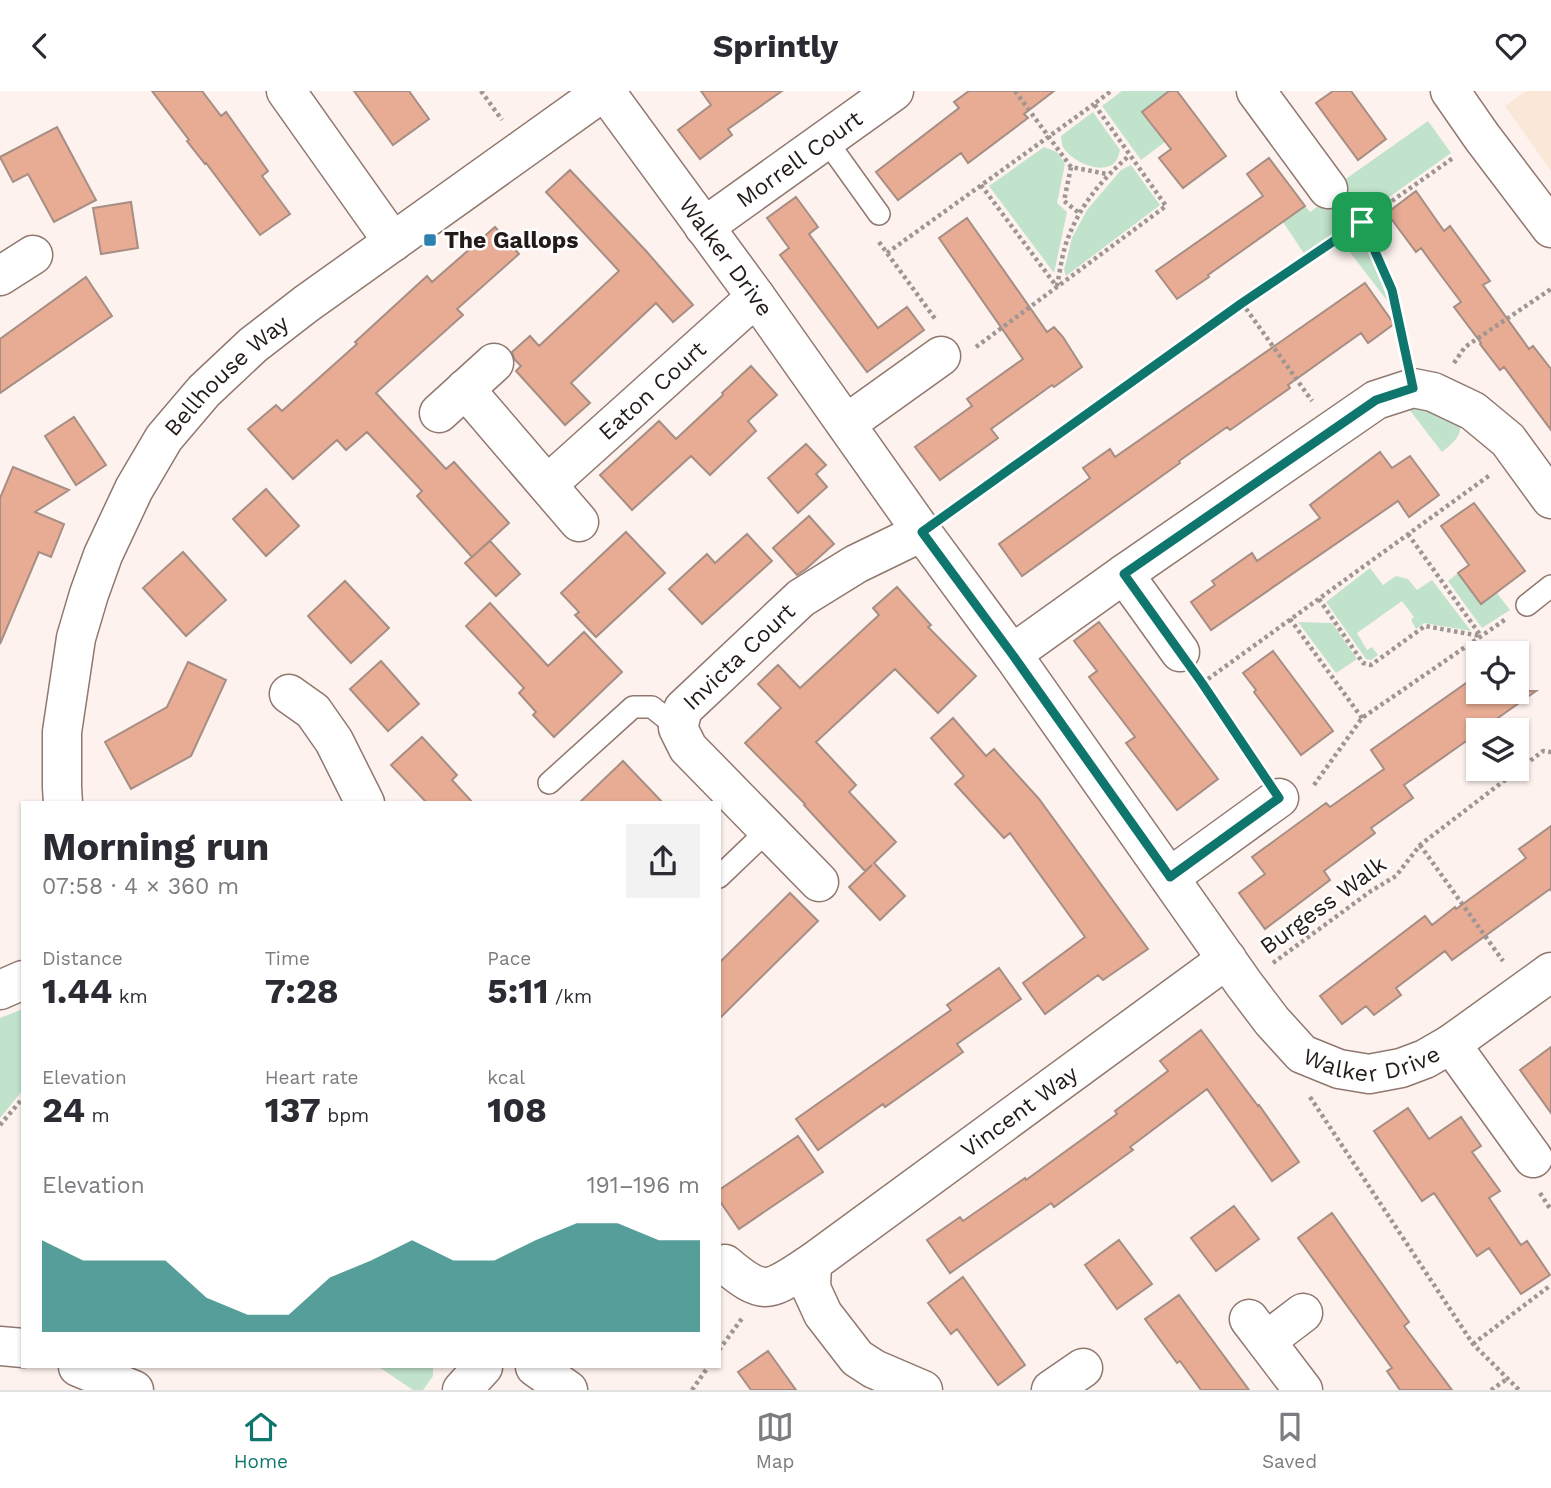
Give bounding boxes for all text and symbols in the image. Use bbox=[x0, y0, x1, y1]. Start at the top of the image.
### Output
icon: back bbox=[21, 27, 59, 65]
text: Sprintly bbox=[713, 27, 838, 65]
icon: heart bbox=[1492, 27, 1530, 65]
street label: Morrell Court bbox=[731, 105, 868, 213]
street label: Walker Drive bbox=[673, 192, 778, 322]
pin bbox=[1332, 192, 1392, 252]
icon: arrive bbox=[1343, 203, 1381, 241]
place label: The Gallops bbox=[444, 227, 578, 254]
marker: The Gallops bbox=[422, 232, 438, 248]
street label: Bellhouse Way bbox=[159, 310, 294, 442]
street label: Eaton Court bbox=[593, 335, 712, 446]
street label: Invicta Court bbox=[678, 598, 801, 716]
map controls bbox=[1466, 641, 1529, 781]
button: locate bbox=[1466, 641, 1529, 704]
button: layers bbox=[1466, 718, 1529, 781]
button: share bbox=[626, 824, 700, 898]
text: Morning run bbox=[42, 825, 269, 869]
street label: Burgess Walk bbox=[1255, 851, 1392, 960]
text: 07:58 · 4 × 360 m bbox=[42, 873, 239, 900]
text: Distance bbox=[42, 947, 123, 970]
text: Time bbox=[265, 947, 310, 970]
text: Pace bbox=[487, 947, 531, 970]
text: 1.44 bbox=[42, 970, 112, 1012]
text: 7:28 bbox=[265, 970, 339, 1012]
text: 5:11 bbox=[487, 970, 548, 1012]
text: km bbox=[112, 985, 148, 1008]
text: /km bbox=[548, 985, 592, 1008]
street label: Walker Drive bbox=[1300, 1033, 1442, 1061]
text: Walker Drive bbox=[1299, 1040, 1445, 1088]
street label: Vincent Way bbox=[956, 1060, 1083, 1163]
text: Elevation bbox=[42, 1066, 127, 1089]
text: Heart rate bbox=[265, 1066, 359, 1089]
text: kcal bbox=[487, 1066, 525, 1089]
text: 24 bbox=[42, 1089, 85, 1131]
text: 137 bbox=[265, 1089, 321, 1131]
text: 108 bbox=[487, 1089, 547, 1131]
text: m bbox=[85, 1104, 110, 1127]
text: bpm bbox=[321, 1104, 369, 1127]
text: Elevation bbox=[42, 1172, 145, 1199]
text: 191–196 m bbox=[587, 1172, 700, 1199]
tab: Home bbox=[234, 1408, 288, 1473]
tab: Map bbox=[756, 1408, 794, 1473]
tab: Saved bbox=[1262, 1408, 1317, 1473]

